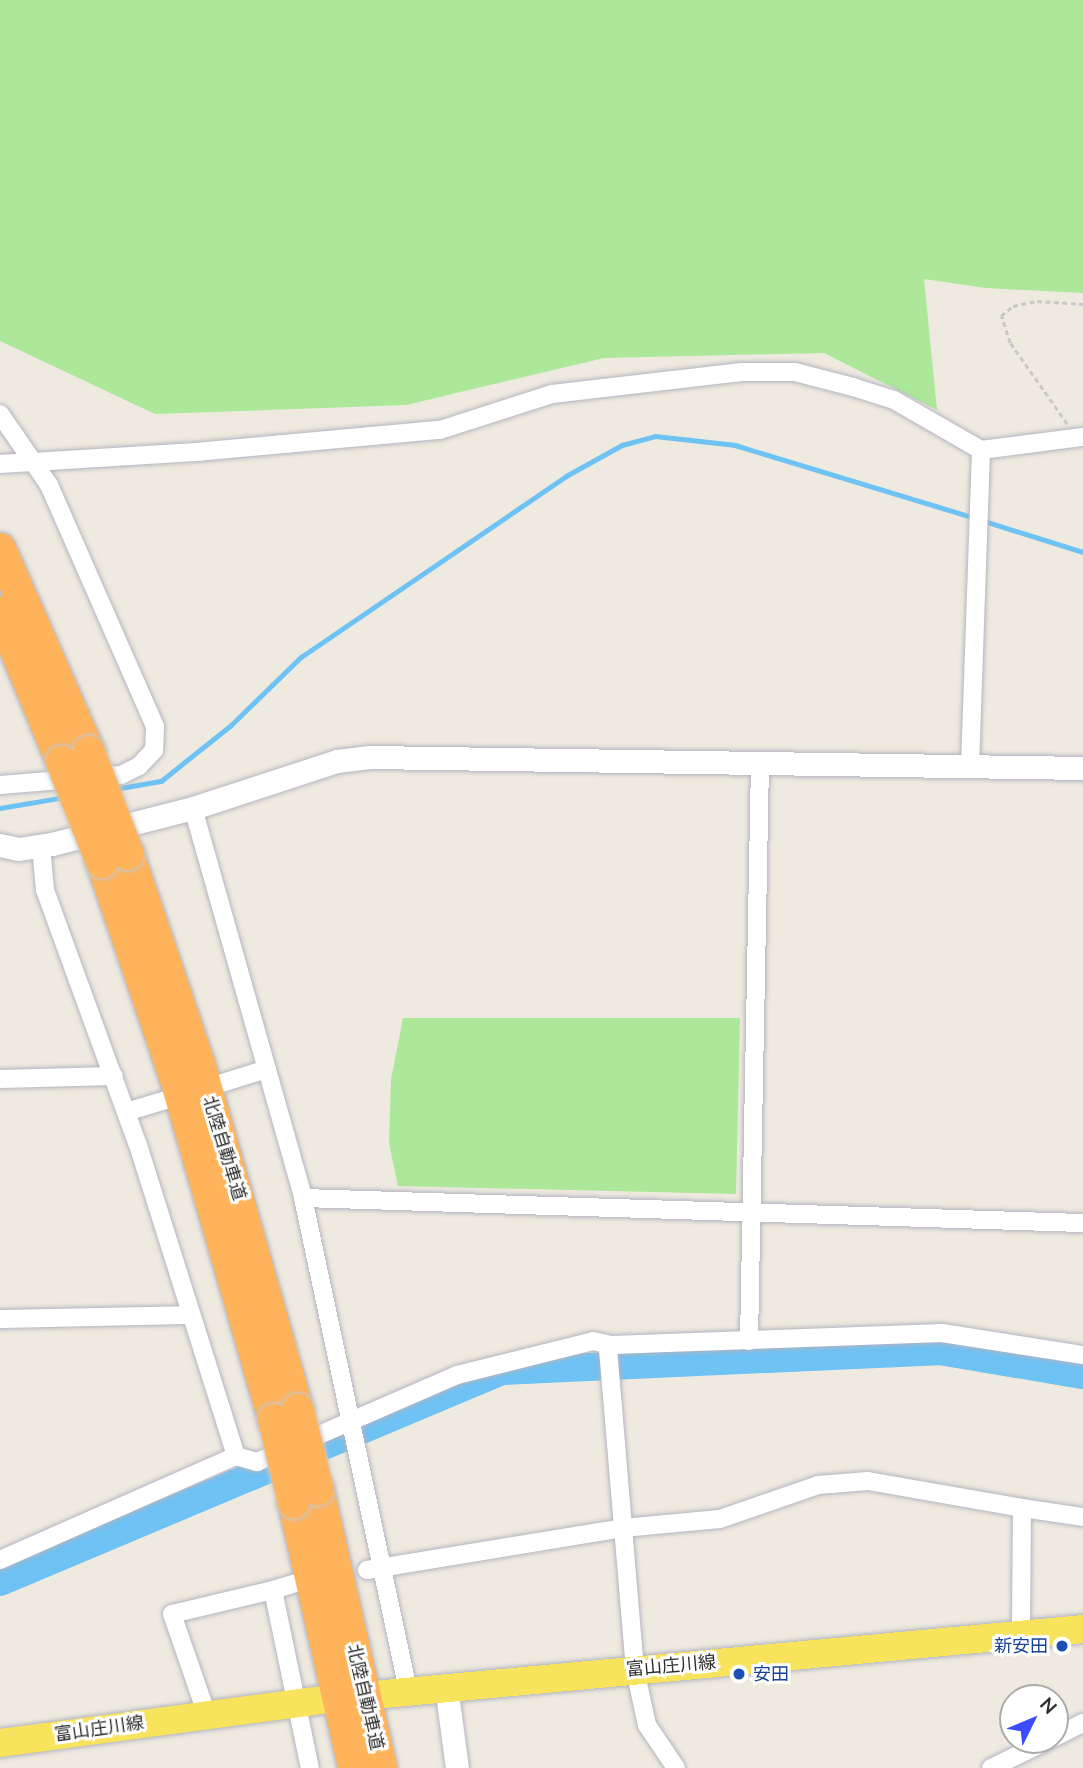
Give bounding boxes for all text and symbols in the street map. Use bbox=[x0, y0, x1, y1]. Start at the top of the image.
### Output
street label: 北陸自動車道 bbox=[198, 1093, 250, 1203]
place label: 新安田 bbox=[994, 1635, 1048, 1657]
marker: 新安田 bbox=[1054, 1638, 1070, 1654]
street label: 北陸自動車道 bbox=[342, 1642, 388, 1752]
street label: 富山庄川線 bbox=[625, 1651, 717, 1681]
place label: 安田 bbox=[753, 1663, 789, 1685]
marker: 安田 bbox=[731, 1666, 747, 1682]
north arrow bbox=[999, 1684, 1069, 1754]
text: N bbox=[1034, 1692, 1062, 1720]
street label: 富山庄川線 bbox=[53, 1712, 145, 1746]

